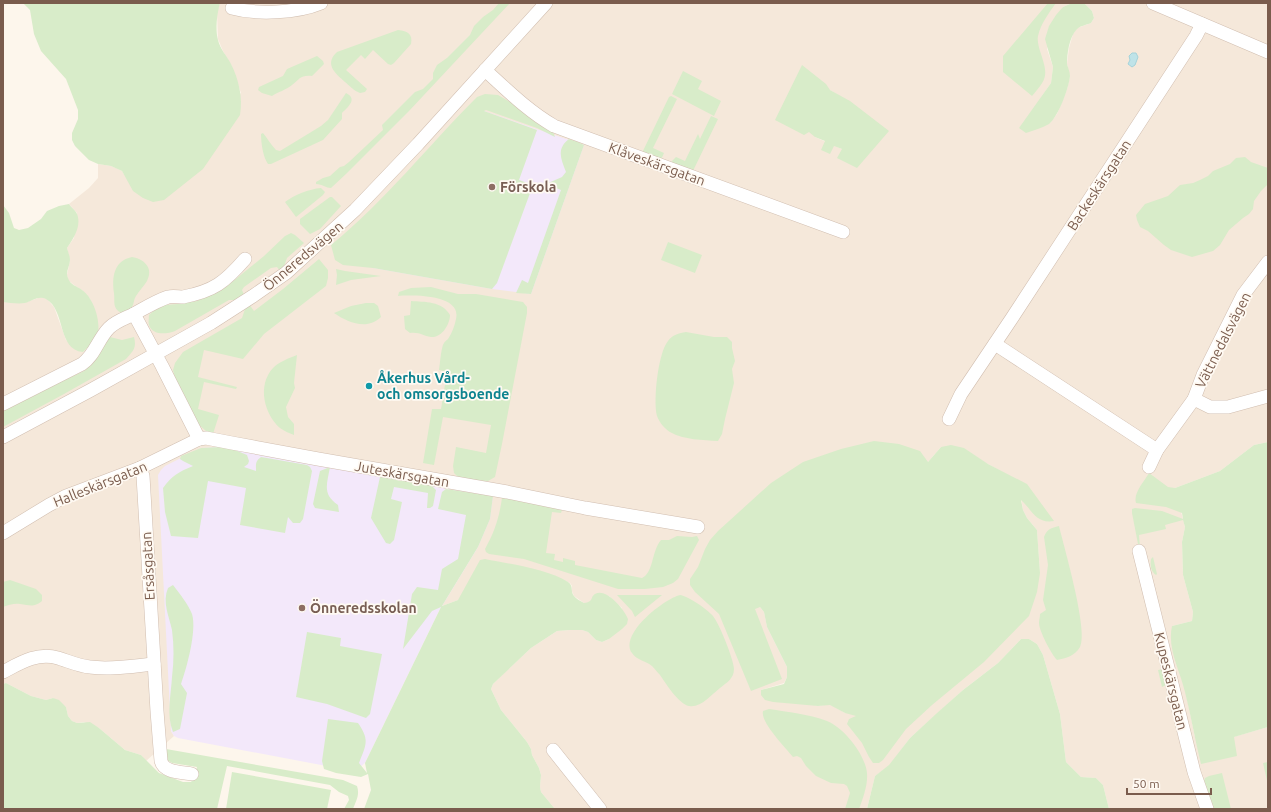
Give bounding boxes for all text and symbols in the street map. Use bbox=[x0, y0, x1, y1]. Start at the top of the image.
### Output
street label: Backeskärsgatan bbox=[1064, 137, 1134, 233]
street label: Klåveskärsgatan bbox=[607, 139, 707, 189]
place label: Förskola bbox=[500, 179, 556, 195]
marker: Förskola bbox=[487, 182, 497, 192]
street label: Önneredsvägen bbox=[259, 217, 346, 294]
street label: Vättnedalsvägen bbox=[1192, 289, 1254, 391]
place label: Åkerhus Vård- och omsorgsboende bbox=[377, 370, 509, 402]
marker: Åkerhus Vård- och omsorgsboende bbox=[364, 381, 374, 391]
street label: Halleskärsgatan bbox=[51, 458, 149, 510]
street label: Juteskärsgatan bbox=[353, 458, 451, 490]
street label: Ersåsgatan bbox=[138, 531, 158, 601]
place label: Önneredsskolan bbox=[310, 599, 417, 616]
marker: Önneredsskolan bbox=[297, 603, 307, 613]
street label: Kupeskärsgatan bbox=[1151, 631, 1191, 731]
scale bar bbox=[1127, 770, 1211, 796]
text: 50 m bbox=[1133, 777, 1160, 790]

